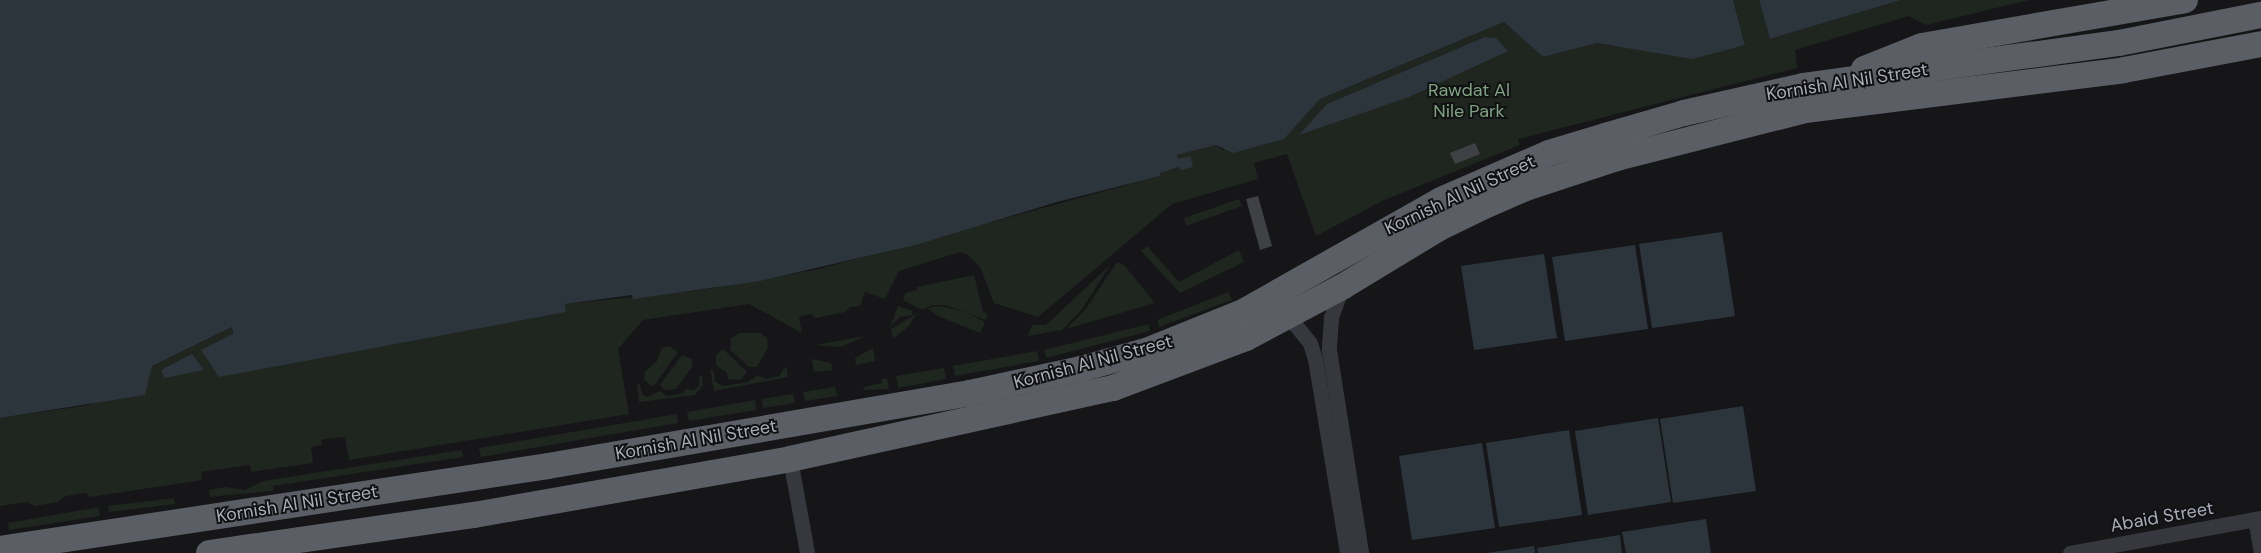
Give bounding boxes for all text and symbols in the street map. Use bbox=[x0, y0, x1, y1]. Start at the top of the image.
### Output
street label: Kornish Al Nil Street bbox=[1765, 59, 1929, 105]
park label: Rawdat Al Nile Park bbox=[1428, 80, 1510, 122]
street label: Kornish Al Nil Street bbox=[1381, 151, 1539, 239]
street label: Kornish Al Nil Street bbox=[1011, 330, 1175, 394]
street label: Kornish Al Nil Street bbox=[614, 415, 778, 465]
street label: Kornish Al Nil Street bbox=[215, 481, 379, 527]
street label: Abaid Street bbox=[2109, 497, 2215, 537]

